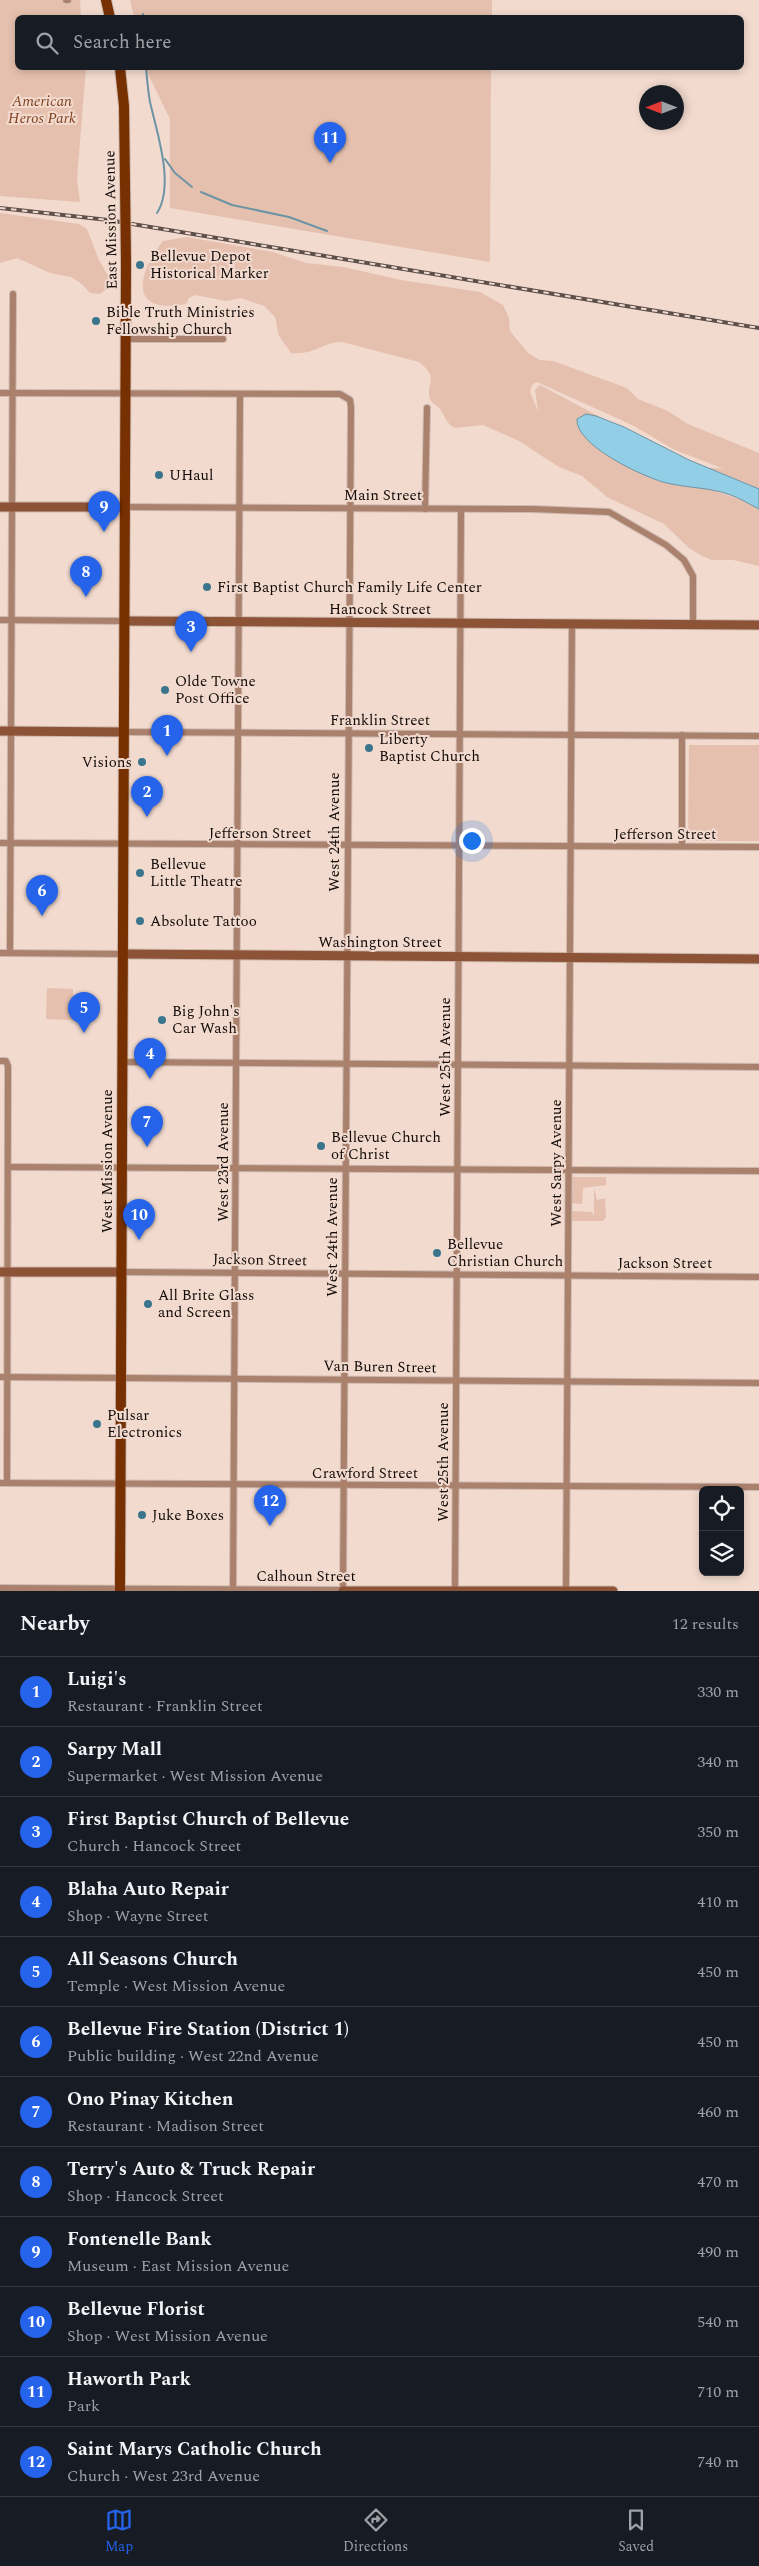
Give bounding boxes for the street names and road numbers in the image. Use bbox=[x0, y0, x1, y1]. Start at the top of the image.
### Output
street label: East Mission Avenue bbox=[98, 150, 124, 290]
street label: Main Street bbox=[344, 484, 422, 507]
street label: Hancock Street bbox=[329, 598, 431, 621]
street label: Franklin Street bbox=[330, 709, 430, 732]
street label: West 24th Avenue bbox=[323, 772, 346, 892]
street label: Jefferson Street bbox=[209, 822, 311, 845]
street label: Jefferson Street bbox=[614, 823, 716, 846]
street label: Washington Street bbox=[318, 931, 442, 954]
street label: West 25th Avenue bbox=[434, 997, 457, 1117]
street label: West Mission Avenue bbox=[96, 1089, 119, 1233]
street label: West Sarpy Avenue bbox=[545, 1099, 568, 1227]
street label: West 23rd Avenue bbox=[212, 1102, 235, 1222]
street label: West 24th Avenue bbox=[321, 1177, 344, 1297]
street label: Jackson Street bbox=[213, 1248, 307, 1272]
street label: Jackson Street bbox=[618, 1252, 712, 1275]
street label: Van Buren Street bbox=[323, 1355, 437, 1379]
street label: West 25th Avenue bbox=[432, 1402, 455, 1522]
street label: Crawford Street bbox=[312, 1462, 418, 1485]
street label: Calhoun Street bbox=[256, 1565, 356, 1588]

